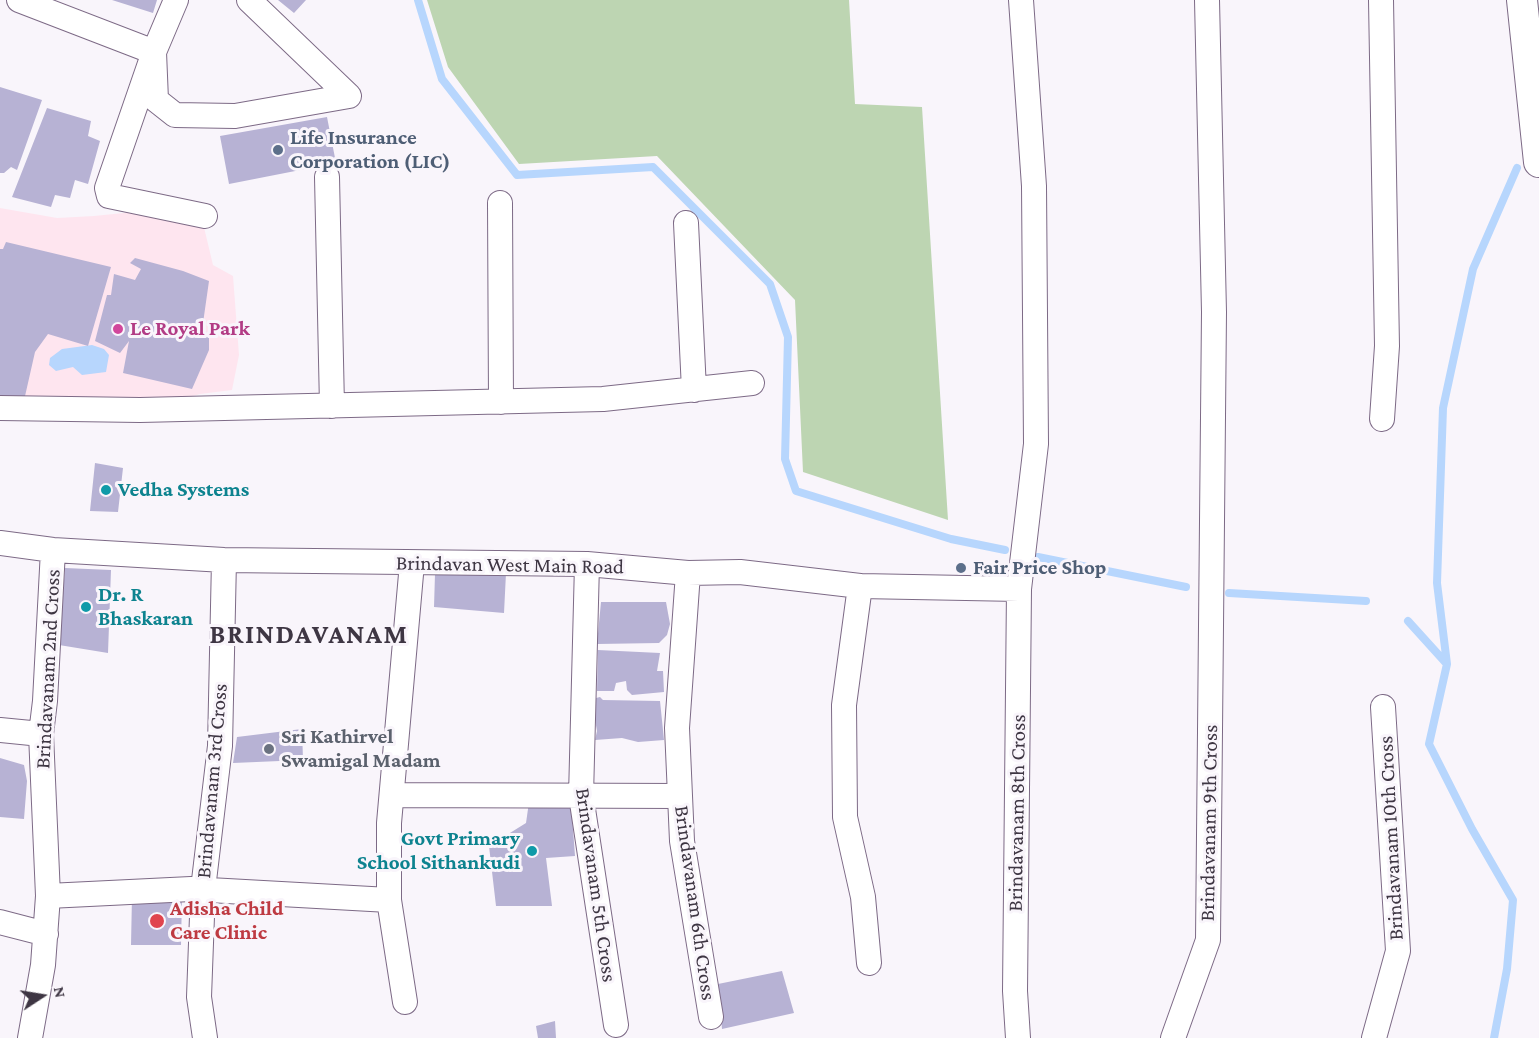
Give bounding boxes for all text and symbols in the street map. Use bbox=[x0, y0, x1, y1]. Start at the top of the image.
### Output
place label: Life Insurance Corporation (LIC) bbox=[290, 125, 451, 175]
marker: Life Insurance Corporation (LIC) bbox=[271, 143, 285, 157]
place label: Le Royal Park bbox=[130, 316, 250, 342]
marker: Le Royal Park bbox=[111, 322, 125, 336]
place label: Vedha Systems bbox=[118, 477, 249, 503]
marker: Vedha Systems bbox=[99, 483, 113, 497]
street label: Brindavan West Main Road bbox=[396, 550, 624, 580]
place label: Fair Price Shop bbox=[973, 555, 1106, 581]
marker: Fair Price Shop bbox=[954, 561, 968, 575]
street label: Brindavanam 2nd Cross bbox=[30, 568, 66, 770]
place label: Dr. R Bhaskaran bbox=[98, 582, 193, 632]
marker: Dr. R Bhaskaran bbox=[79, 600, 93, 614]
district label: BRINDAVANAM bbox=[210, 619, 408, 651]
street label: Brindavanam 3rd Cross bbox=[191, 682, 233, 880]
street label: Brindavanam 8th Cross bbox=[1003, 714, 1031, 912]
place label: Sri Kathirvel Swamigal Madam bbox=[281, 724, 441, 774]
street label: Brindavanam 9th Cross bbox=[1195, 724, 1223, 922]
street label: Brindavanam 10th Cross bbox=[1373, 735, 1409, 941]
marker: Sri Kathirvel Swamigal Madam bbox=[262, 742, 276, 756]
street label: Brindavanam 5th Cross bbox=[570, 786, 622, 984]
street label: Brindavanam 6th Cross bbox=[669, 804, 721, 1002]
place label: Govt Primary School Sithankudi bbox=[357, 826, 520, 876]
marker: Govt Primary School Sithankudi bbox=[525, 844, 539, 858]
place label: Adisha Child Care Clinic bbox=[170, 896, 283, 946]
marker: Adisha Child Care Clinic bbox=[148, 912, 166, 930]
north arrow bbox=[12, 966, 72, 1026]
text: N bbox=[51, 985, 70, 999]

